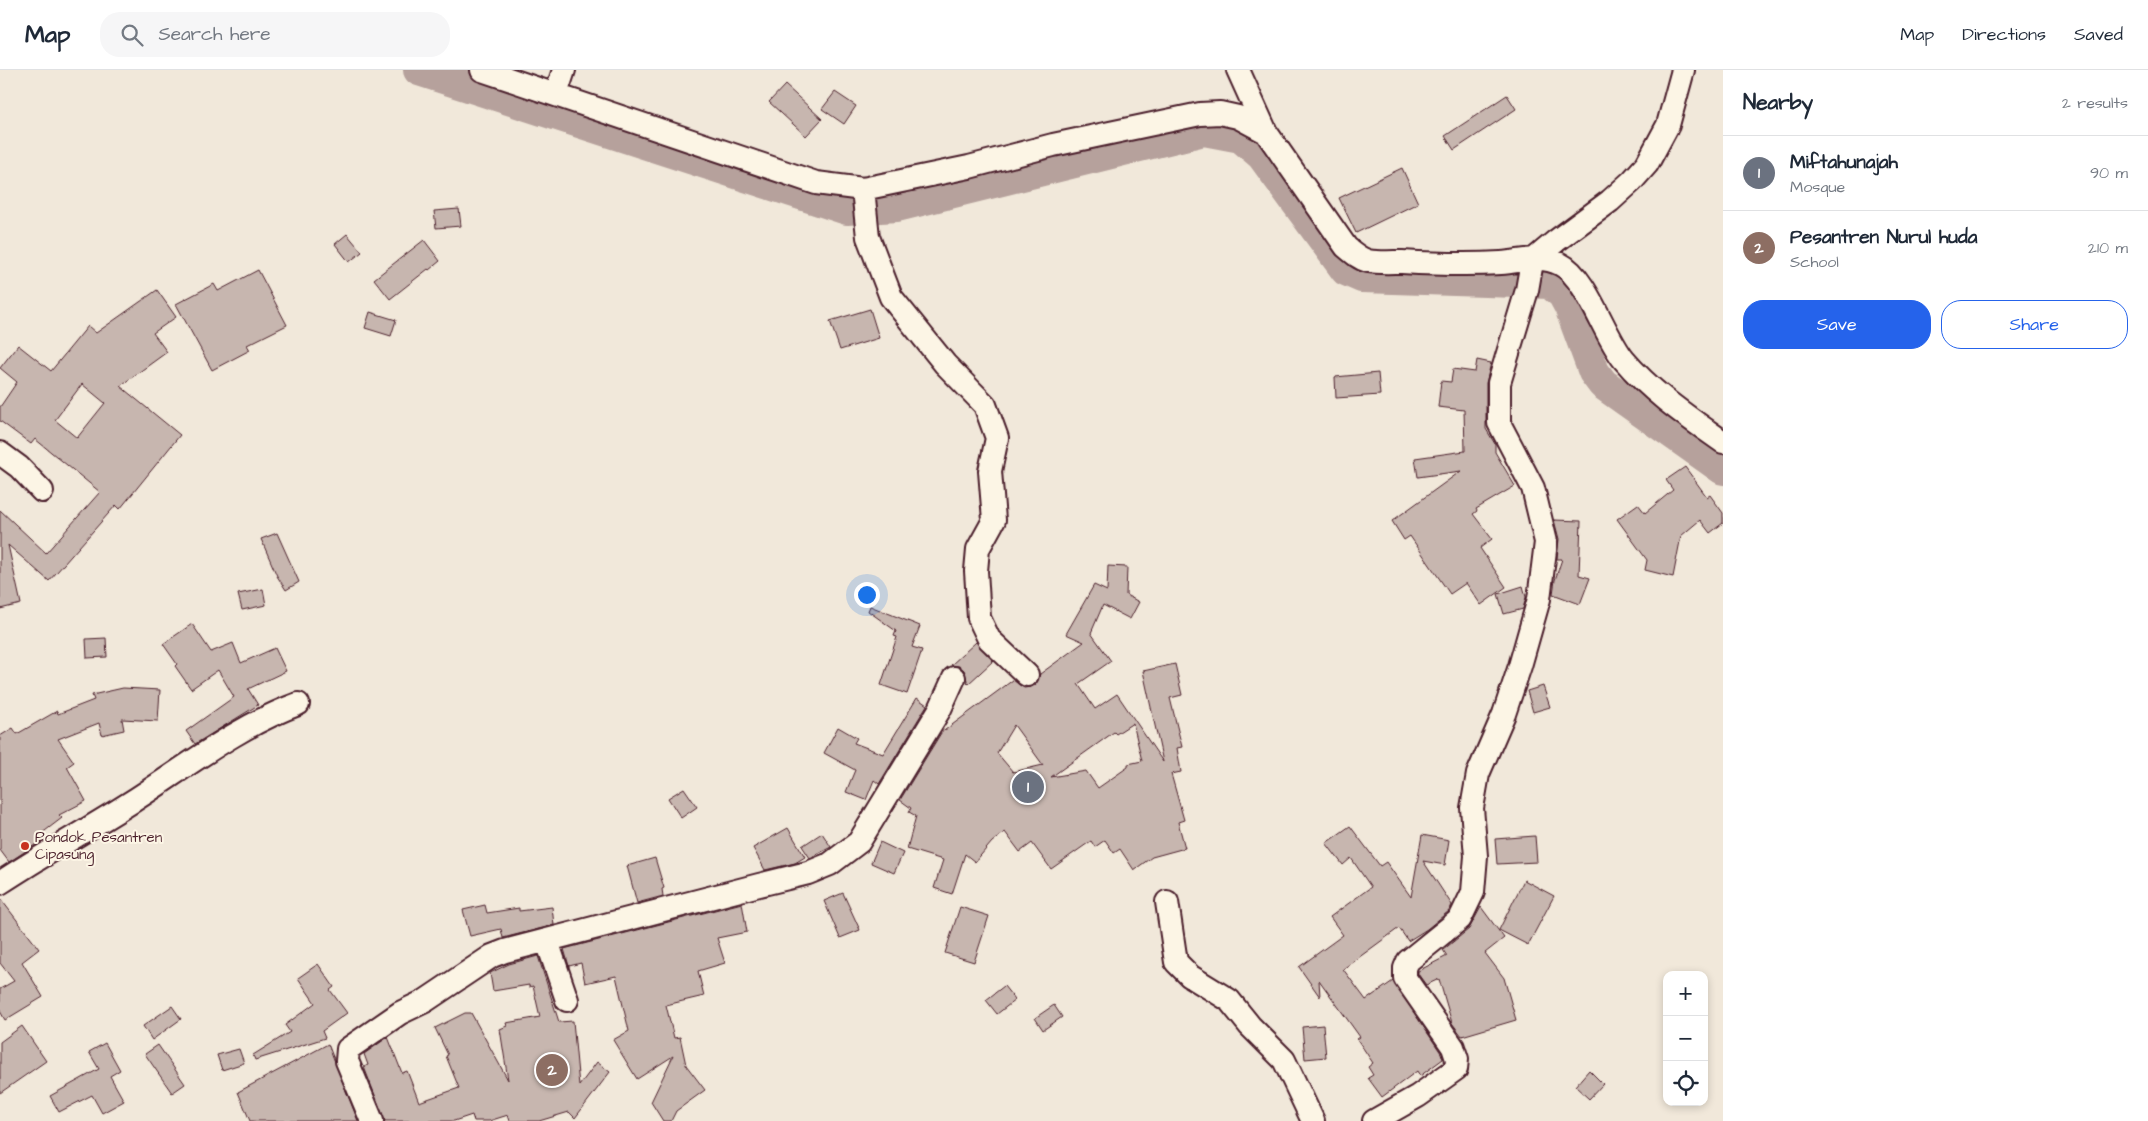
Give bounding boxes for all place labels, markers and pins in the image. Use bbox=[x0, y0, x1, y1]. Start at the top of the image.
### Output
pin: 1 bbox=[1012, 768, 1044, 806]
place label: Pondok Pesantren Cipasung bbox=[35, 827, 163, 866]
marker: Pondok Pesantren Cipasung bbox=[19, 840, 31, 852]
pin: 2 bbox=[536, 1051, 568, 1089]

